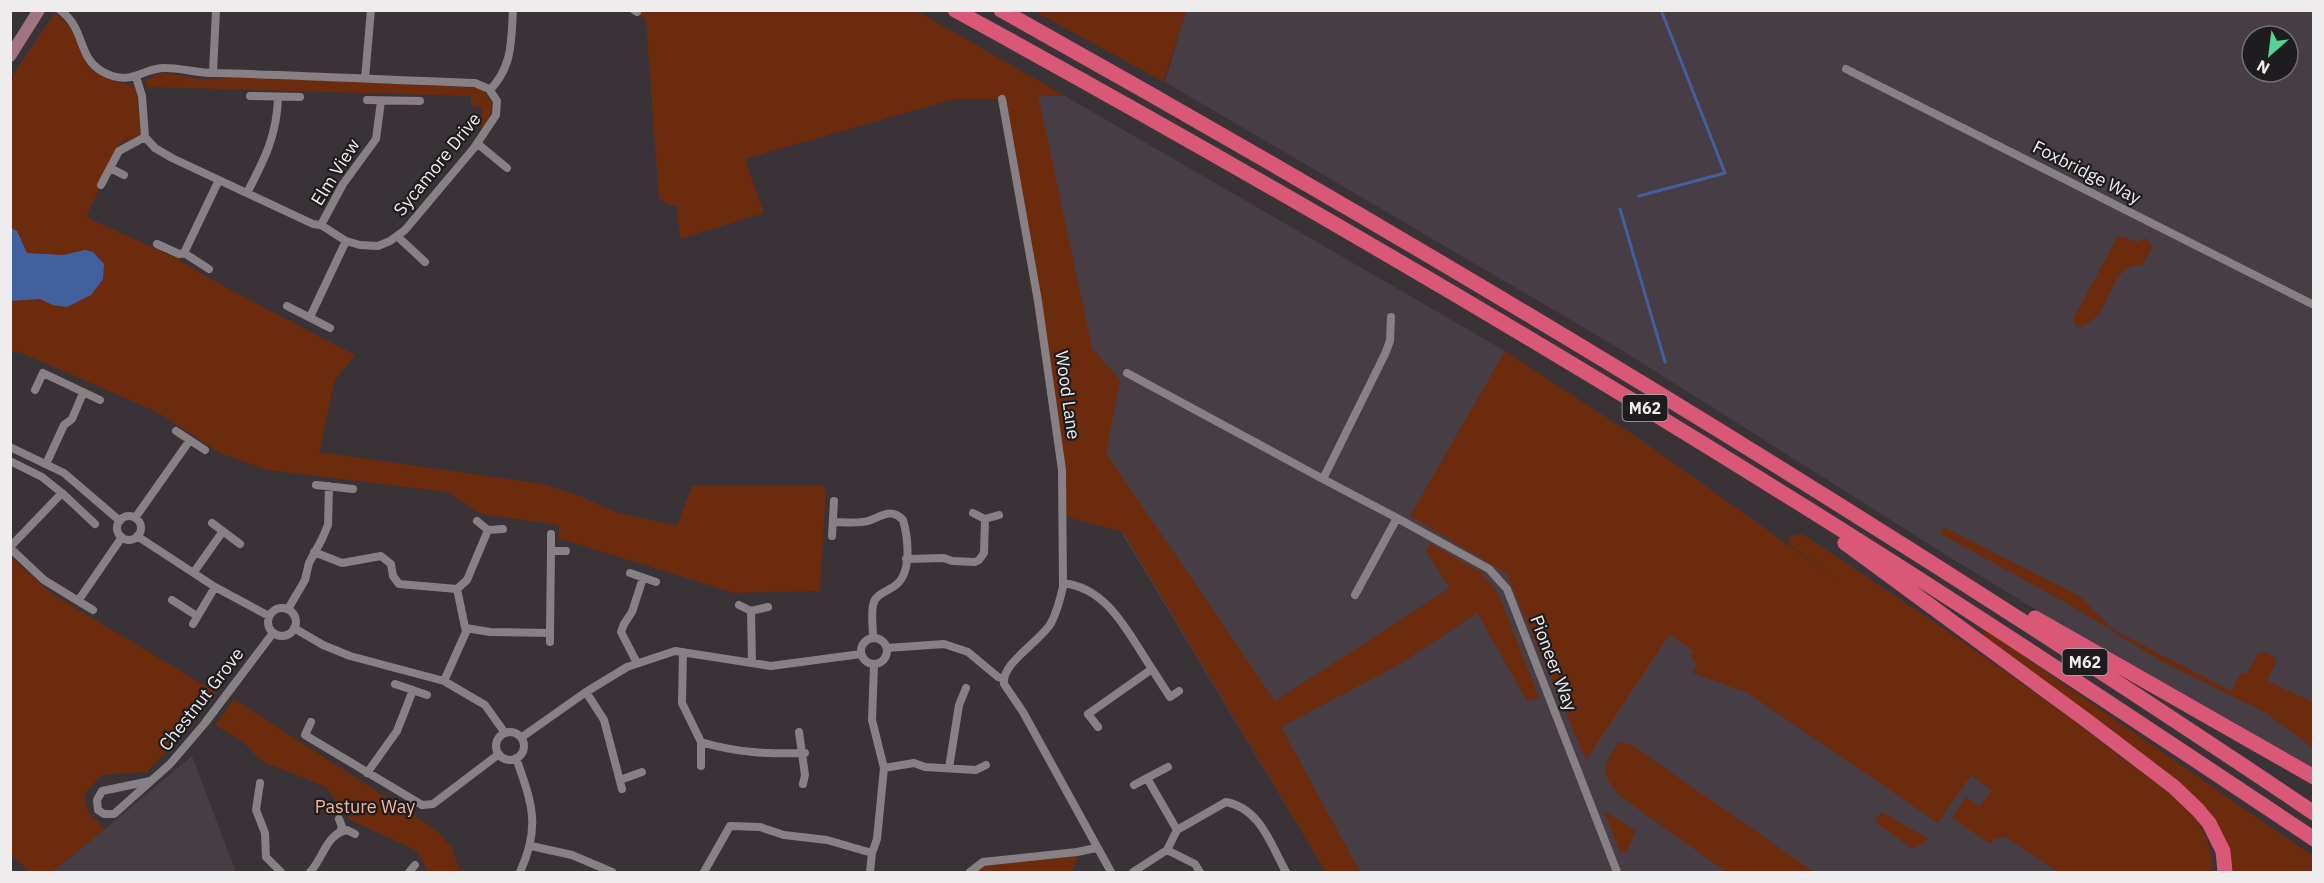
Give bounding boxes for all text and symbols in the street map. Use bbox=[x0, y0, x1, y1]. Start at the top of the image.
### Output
north arrow bbox=[2240, 24, 2300, 84]
text: N bbox=[2253, 56, 2273, 79]
street label: Sycamore Drive bbox=[388, 108, 486, 220]
street label: Elm View bbox=[306, 134, 365, 210]
street label: Foxbridge Way bbox=[2029, 135, 2145, 209]
street label: Wood Lane bbox=[1050, 349, 1086, 441]
road number: M62 bbox=[1622, 395, 1668, 421]
street label: Pioneer Way bbox=[1525, 612, 1583, 714]
street label: Chestnut Grove bbox=[154, 643, 249, 755]
road number: M62 bbox=[2062, 649, 2108, 675]
park label: Pasture Way bbox=[315, 795, 415, 818]

